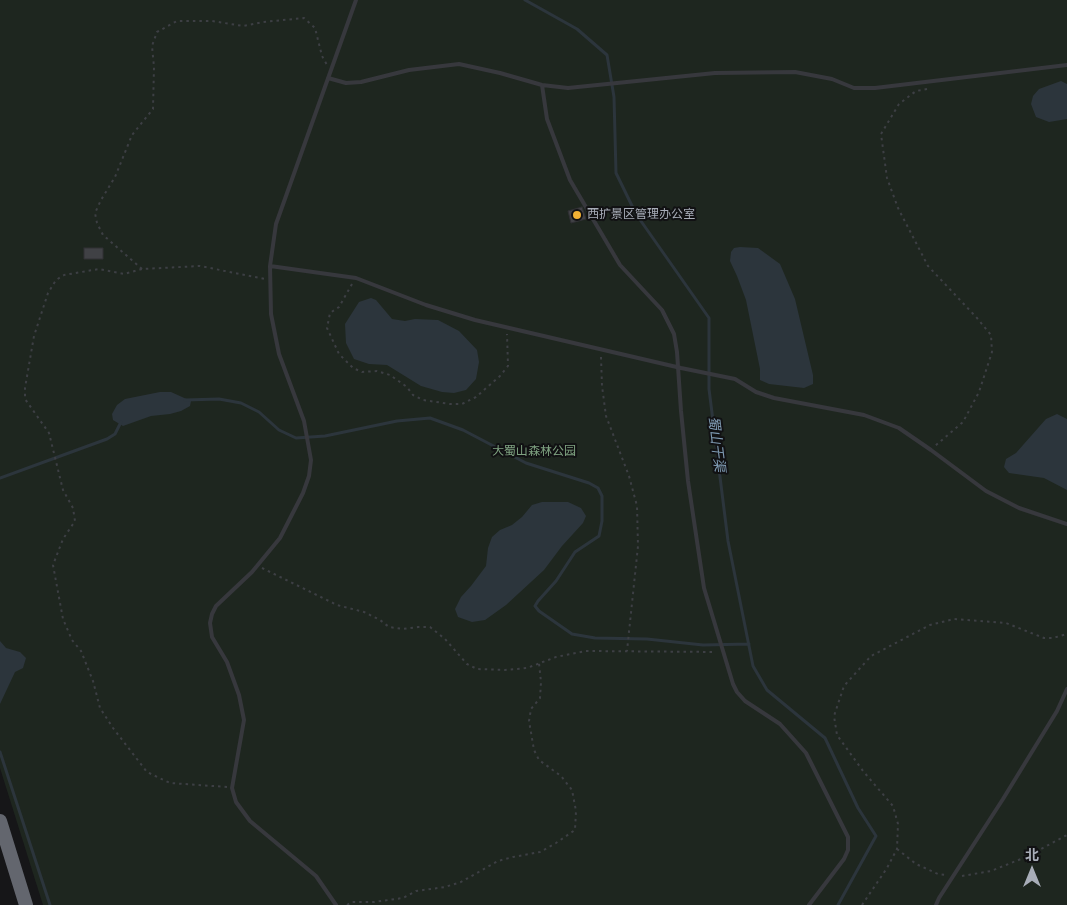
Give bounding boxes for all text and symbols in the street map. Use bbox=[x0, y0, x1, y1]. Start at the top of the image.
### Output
place label: 西扩景区管理办公室 bbox=[587, 208, 695, 222]
marker: 西扩景区管理办公室 bbox=[571, 209, 583, 221]
water label: 蜀山干渠 bbox=[704, 415, 728, 473]
park label: 大蜀山森林公园 bbox=[492, 445, 576, 459]
north arrow bbox=[1007, 845, 1057, 895]
text: 北 bbox=[1025, 845, 1039, 864]

